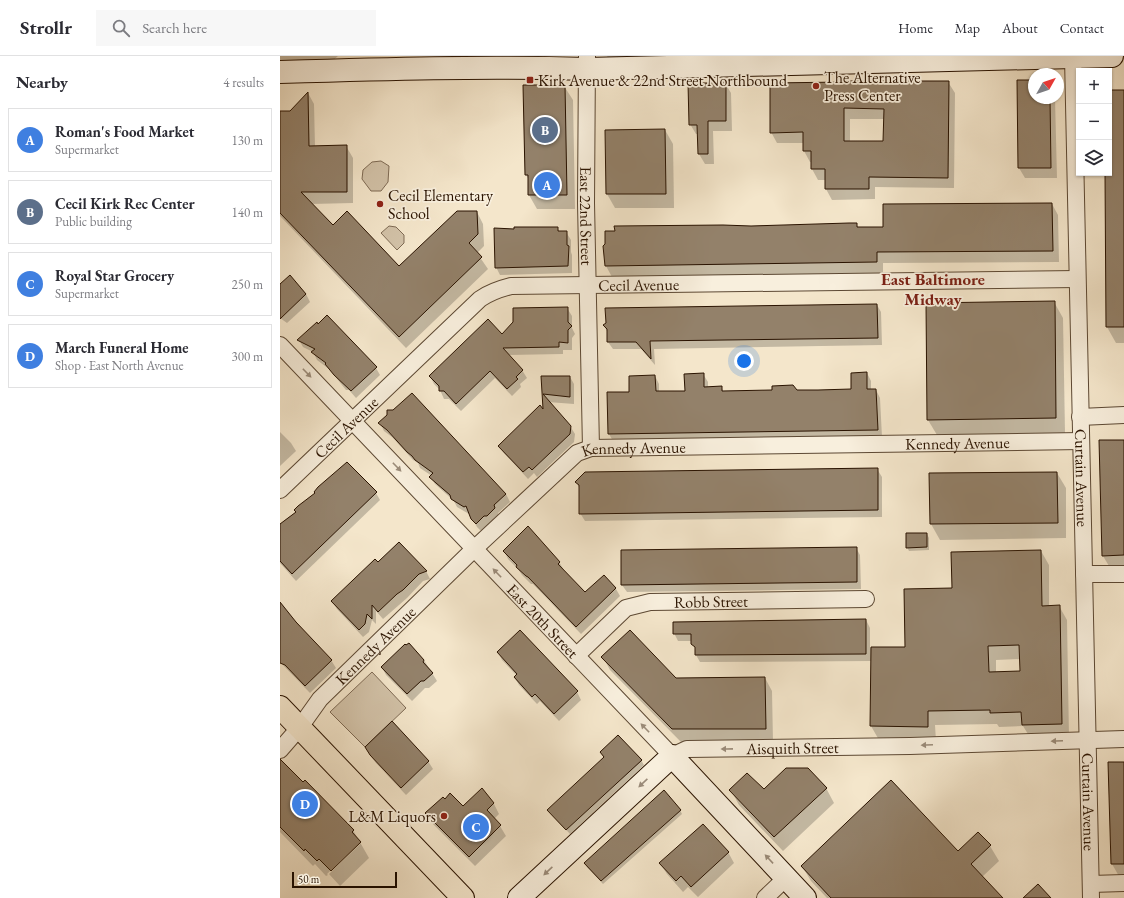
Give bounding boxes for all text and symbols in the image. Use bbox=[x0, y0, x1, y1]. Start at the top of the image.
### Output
search box bbox=[96, 10, 376, 46]
text: Strollr bbox=[20, 15, 72, 40]
icon: search bbox=[110, 17, 132, 39]
text: Search here bbox=[142, 18, 207, 37]
text: Home bbox=[898, 19, 933, 37]
text: Map bbox=[955, 19, 980, 37]
text: About bbox=[1002, 19, 1038, 37]
text: Contact bbox=[1060, 19, 1104, 37]
place label: The Alternative Press Center bbox=[824, 67, 921, 106]
north arrow bbox=[1028, 68, 1064, 104]
map controls bbox=[1076, 68, 1112, 176]
button: + bbox=[1076, 68, 1112, 104]
place label: Kirk Avenue & 22nd Street Northbound bbox=[538, 70, 788, 91]
text: Nearby bbox=[16, 71, 68, 93]
text: 4 results bbox=[223, 74, 264, 91]
marker: Kirk Avenue & 22nd Street Northbound bbox=[525, 75, 535, 85]
marker: The Alternative Press Center bbox=[811, 81, 821, 91]
button: − bbox=[1076, 104, 1112, 140]
pin: B bbox=[532, 115, 558, 145]
text: Roman's Food Market bbox=[55, 122, 194, 141]
text: A bbox=[25, 132, 35, 149]
text: 130 m bbox=[232, 132, 263, 149]
button: layers bbox=[1076, 140, 1112, 176]
text: Supermarket bbox=[55, 141, 119, 158]
street label: East 22nd Street bbox=[575, 167, 598, 266]
pin: A bbox=[534, 170, 560, 200]
place label: Cecil Elementary School bbox=[388, 185, 494, 224]
text: Cecil Kirk Rec Center bbox=[55, 194, 195, 213]
marker: Cecil Elementary School bbox=[375, 199, 385, 209]
text: B bbox=[26, 204, 34, 221]
text: 140 m bbox=[232, 204, 263, 221]
text: Public building bbox=[55, 213, 132, 230]
text: Royal Star Grocery bbox=[55, 266, 174, 285]
district label: East Baltimore Midway bbox=[881, 268, 985, 310]
street label: Cecil Avenue bbox=[598, 273, 679, 295]
text: C bbox=[25, 276, 35, 293]
text: 250 m bbox=[232, 276, 263, 293]
text: Supermarket bbox=[55, 285, 119, 302]
text: March Funeral Home bbox=[55, 338, 189, 357]
text: D bbox=[25, 348, 35, 365]
text: 300 m bbox=[232, 348, 263, 365]
your location bbox=[734, 351, 754, 371]
text: Shop · East North Avenue bbox=[55, 357, 184, 374]
one-way arrow bbox=[302, 368, 312, 378]
street label: Cecil Avenue bbox=[309, 392, 382, 463]
street label: Curtain Avenue bbox=[1070, 429, 1094, 527]
street label: Kennedy Avenue bbox=[905, 432, 1010, 454]
street label: Kennedy Avenue bbox=[578, 436, 686, 461]
one-way arrow bbox=[392, 462, 401, 472]
one-way arrow bbox=[492, 568, 502, 578]
street label: East 20th Street bbox=[502, 579, 584, 663]
street label: Robb Street bbox=[674, 590, 748, 612]
street label: Kennedy Avenue bbox=[331, 601, 420, 689]
one-way arrow bbox=[640, 723, 650, 733]
street label: Aisquith Street bbox=[745, 736, 839, 759]
one-way arrow bbox=[1051, 738, 1063, 745]
one-way arrow bbox=[920, 742, 933, 748]
one-way arrow bbox=[720, 746, 733, 752]
street label: Curtain Avenue bbox=[1077, 753, 1100, 851]
one-way arrow bbox=[638, 778, 649, 787]
pin: D bbox=[292, 789, 318, 819]
place label: L&M Liquors bbox=[348, 806, 436, 827]
marker: L&M Liquors bbox=[439, 811, 449, 821]
pin: C bbox=[463, 812, 489, 842]
one-way arrow bbox=[765, 855, 774, 864]
one-way arrow bbox=[543, 866, 553, 876]
scale bar bbox=[292, 870, 397, 889]
text: 50 m bbox=[298, 872, 319, 886]

